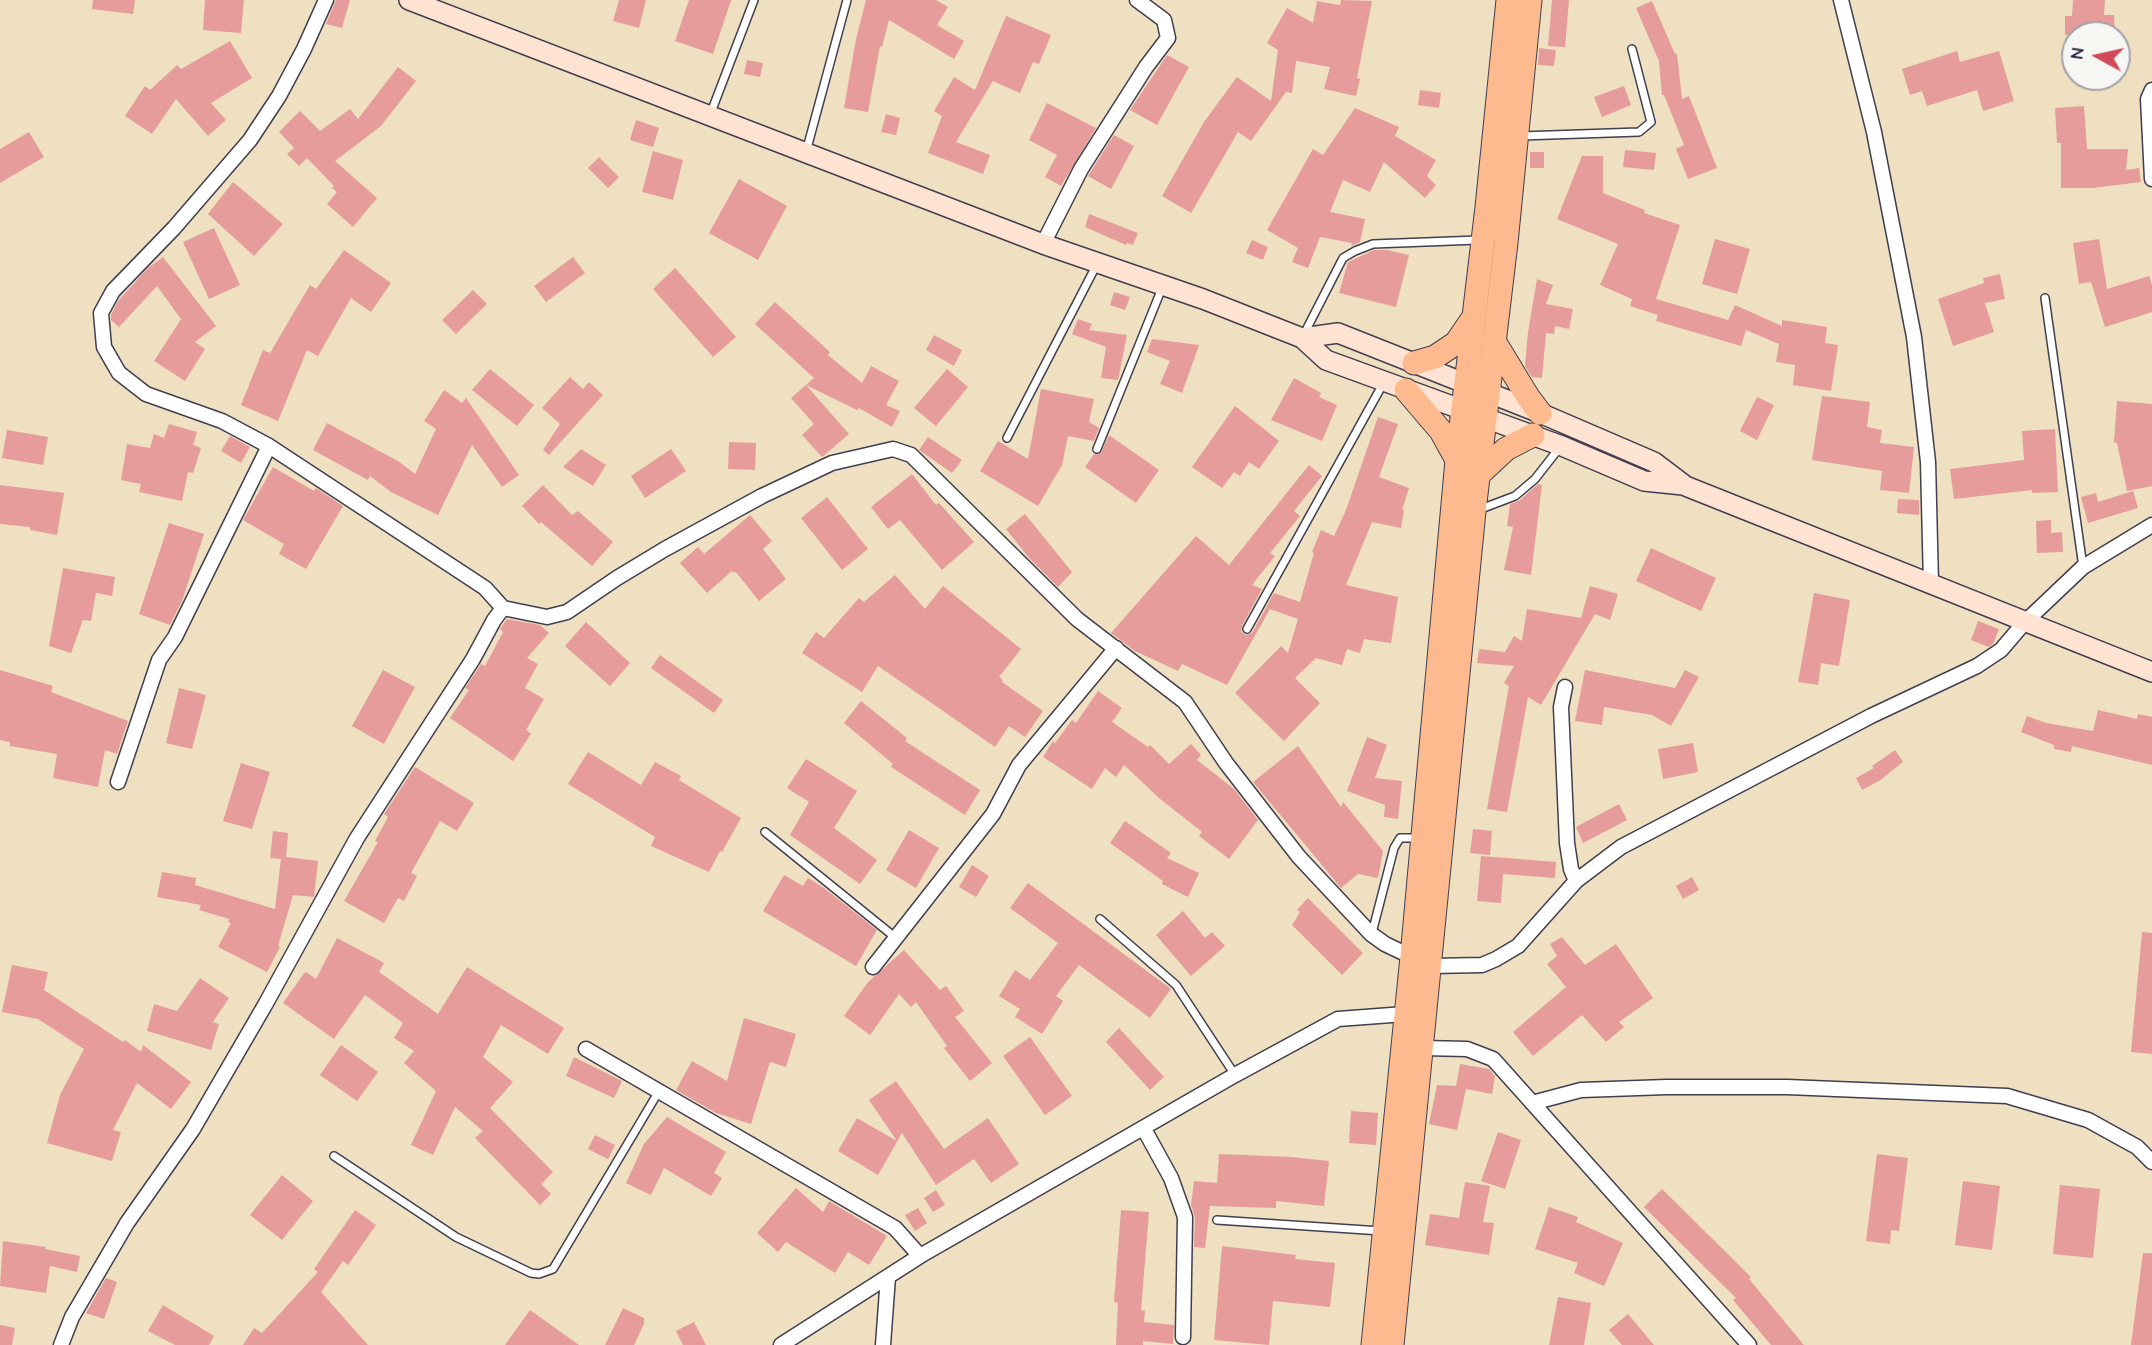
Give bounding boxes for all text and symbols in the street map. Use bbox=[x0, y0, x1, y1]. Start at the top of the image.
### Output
north arrow bbox=[2061, 21, 2131, 91]
text: N bbox=[2065, 46, 2089, 61]

